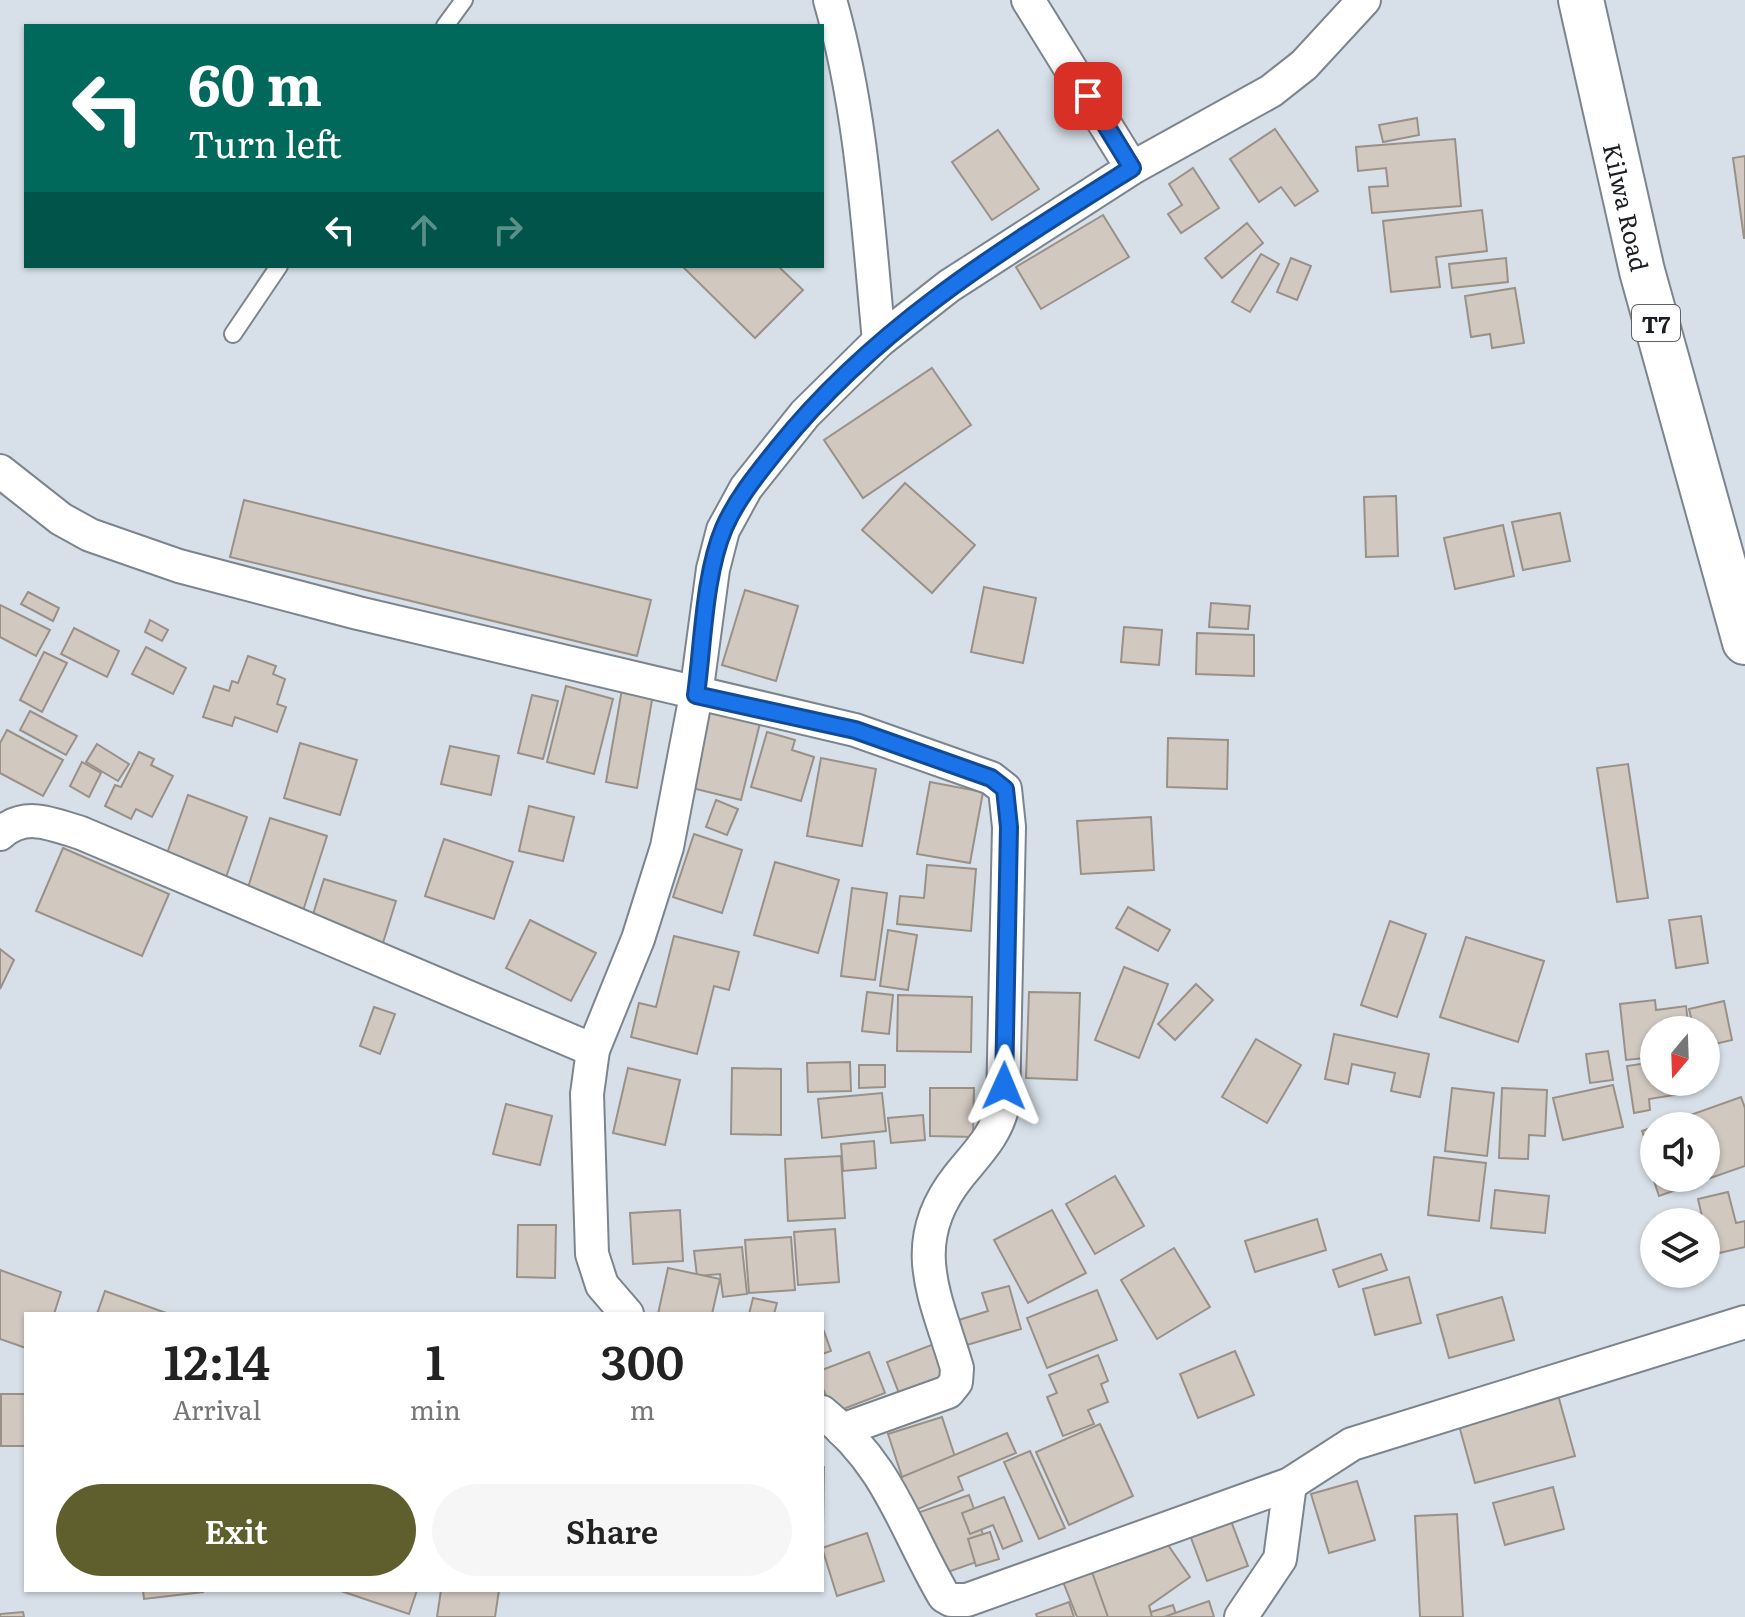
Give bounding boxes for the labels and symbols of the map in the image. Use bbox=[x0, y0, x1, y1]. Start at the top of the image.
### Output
pin bbox=[1054, 62, 1122, 130]
street label: Kilwa Road bbox=[1596, 139, 1659, 274]
road number: T7 bbox=[1632, 305, 1680, 341]
north arrow bbox=[1640, 1016, 1720, 1096]
position arrow bbox=[962, 1044, 1046, 1128]

